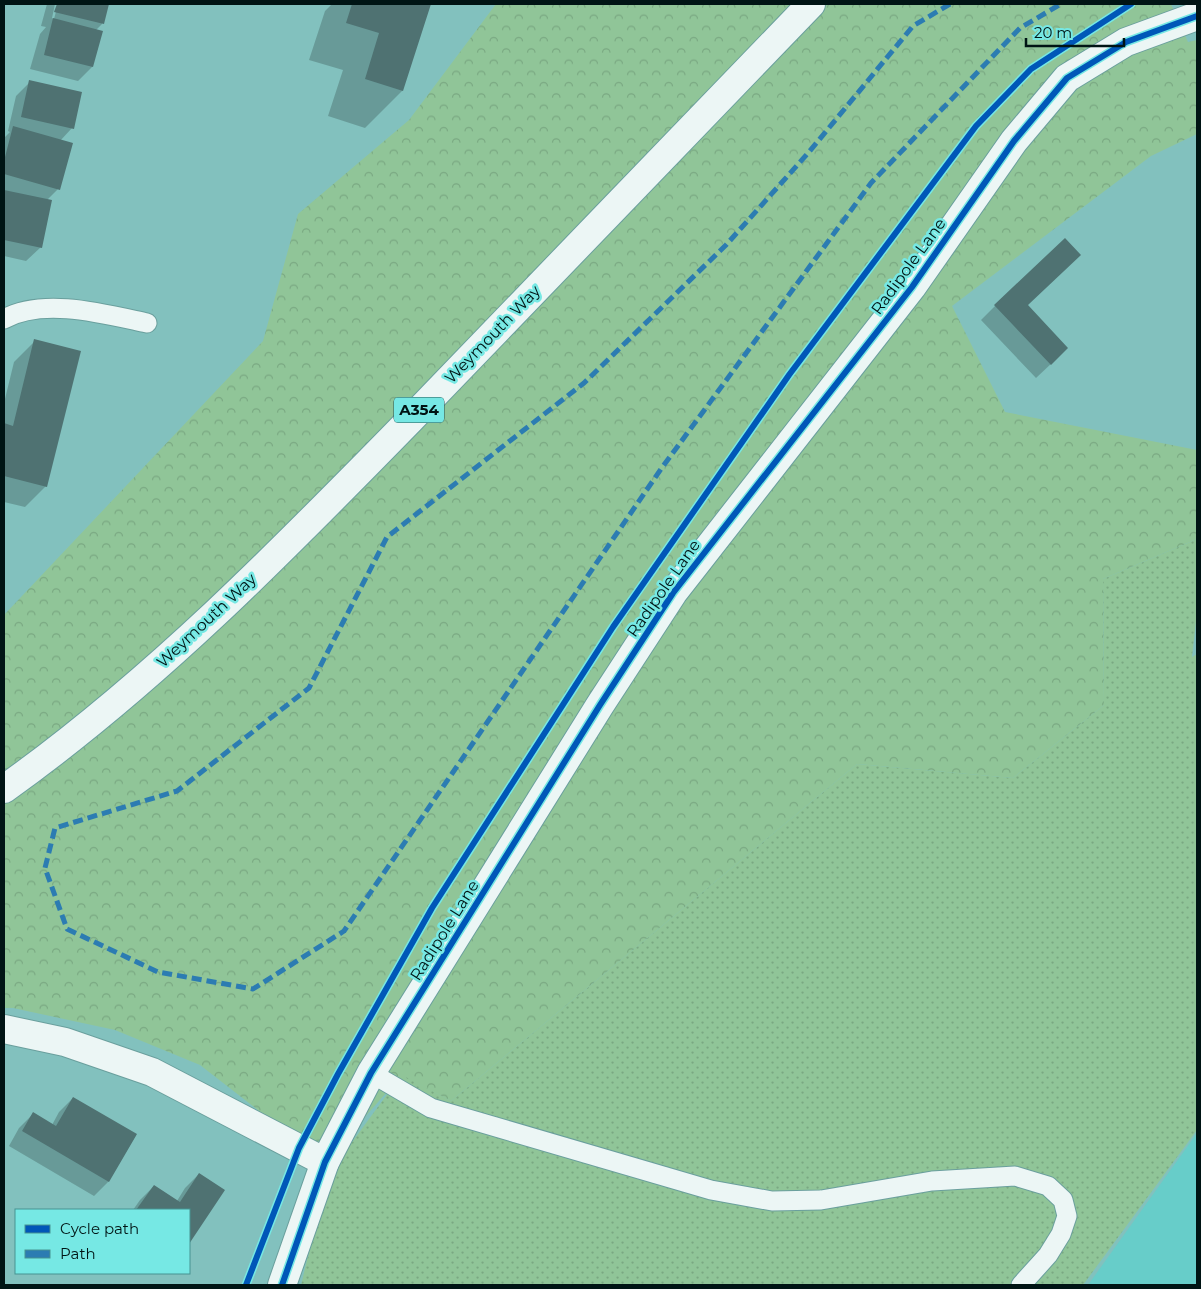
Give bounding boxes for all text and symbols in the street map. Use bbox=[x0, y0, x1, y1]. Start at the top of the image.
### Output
scale bar bbox=[1026, 15, 1124, 47]
text: 20 m bbox=[1034, 23, 1072, 42]
street label: Radipole Lane bbox=[867, 214, 950, 318]
street label: Weymouth Way bbox=[441, 281, 544, 387]
road number: A354 bbox=[394, 398, 444, 422]
street label: Radipole Lane bbox=[623, 536, 704, 641]
street label: Weymouth Way bbox=[153, 569, 260, 671]
street label: Radipole Lane bbox=[406, 877, 483, 984]
legend bbox=[15, 1209, 190, 1274]
text: Cycle path bbox=[60, 1219, 139, 1238]
text: Path bbox=[60, 1244, 96, 1263]

